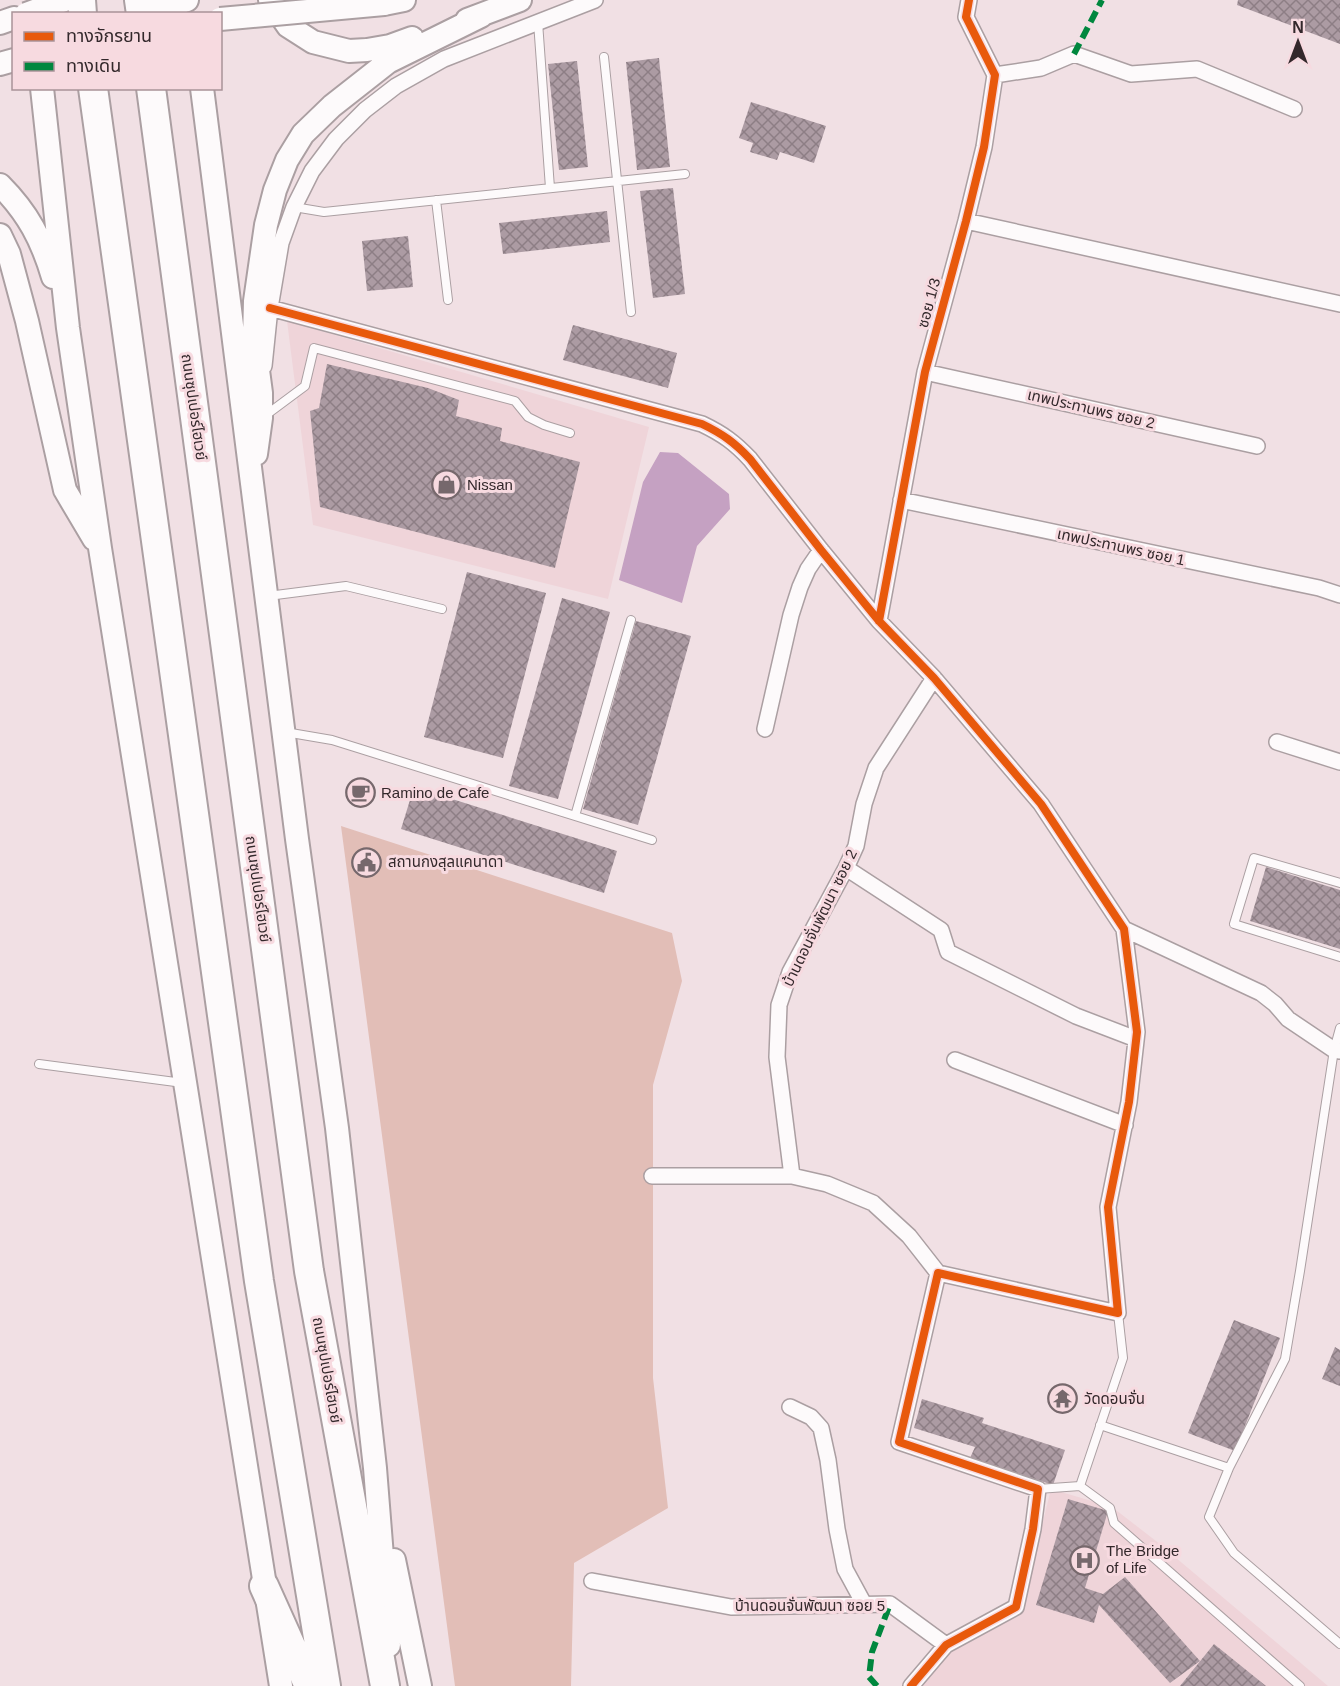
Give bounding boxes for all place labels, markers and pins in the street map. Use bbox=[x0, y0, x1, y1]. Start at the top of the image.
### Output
shop icon: Nissan bbox=[430, 469, 462, 501]
place label: Nissan bbox=[467, 476, 513, 493]
cafe icon: Ramino de Cafe bbox=[344, 777, 376, 809]
place label: Ramino de Cafe bbox=[381, 784, 489, 801]
public building icon: สถานกงสุลแคนาดา bbox=[351, 846, 383, 878]
place label: สถานกงสุลแคนาดา bbox=[388, 853, 503, 871]
temple icon: วัดดอนจั่น bbox=[1047, 1383, 1079, 1415]
place label: วัดดอนจั่น bbox=[1084, 1389, 1145, 1407]
place label: The Bridge of Life bbox=[1106, 1542, 1179, 1576]
hospital icon: The Bridge of Life bbox=[1069, 1544, 1101, 1576]

